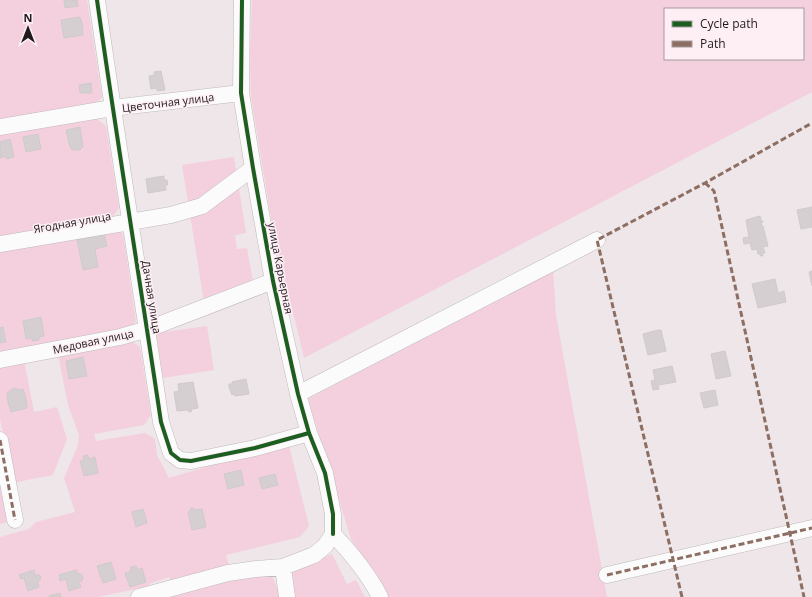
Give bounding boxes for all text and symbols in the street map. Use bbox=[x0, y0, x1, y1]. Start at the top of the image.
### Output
north arrow bbox=[8, 8, 48, 48]
legend bbox=[664, 8, 804, 60]
text: N bbox=[24, 10, 32, 25]
text: Cycle path bbox=[700, 15, 758, 32]
text: Path bbox=[700, 35, 726, 52]
street label: Цветочная улица bbox=[121, 89, 215, 115]
street label: Ягодная улица bbox=[32, 208, 112, 236]
street label: улица Карьерная bbox=[265, 221, 297, 315]
street label: Дачная улица bbox=[139, 259, 165, 335]
street label: Медовая улица bbox=[51, 325, 135, 357]

